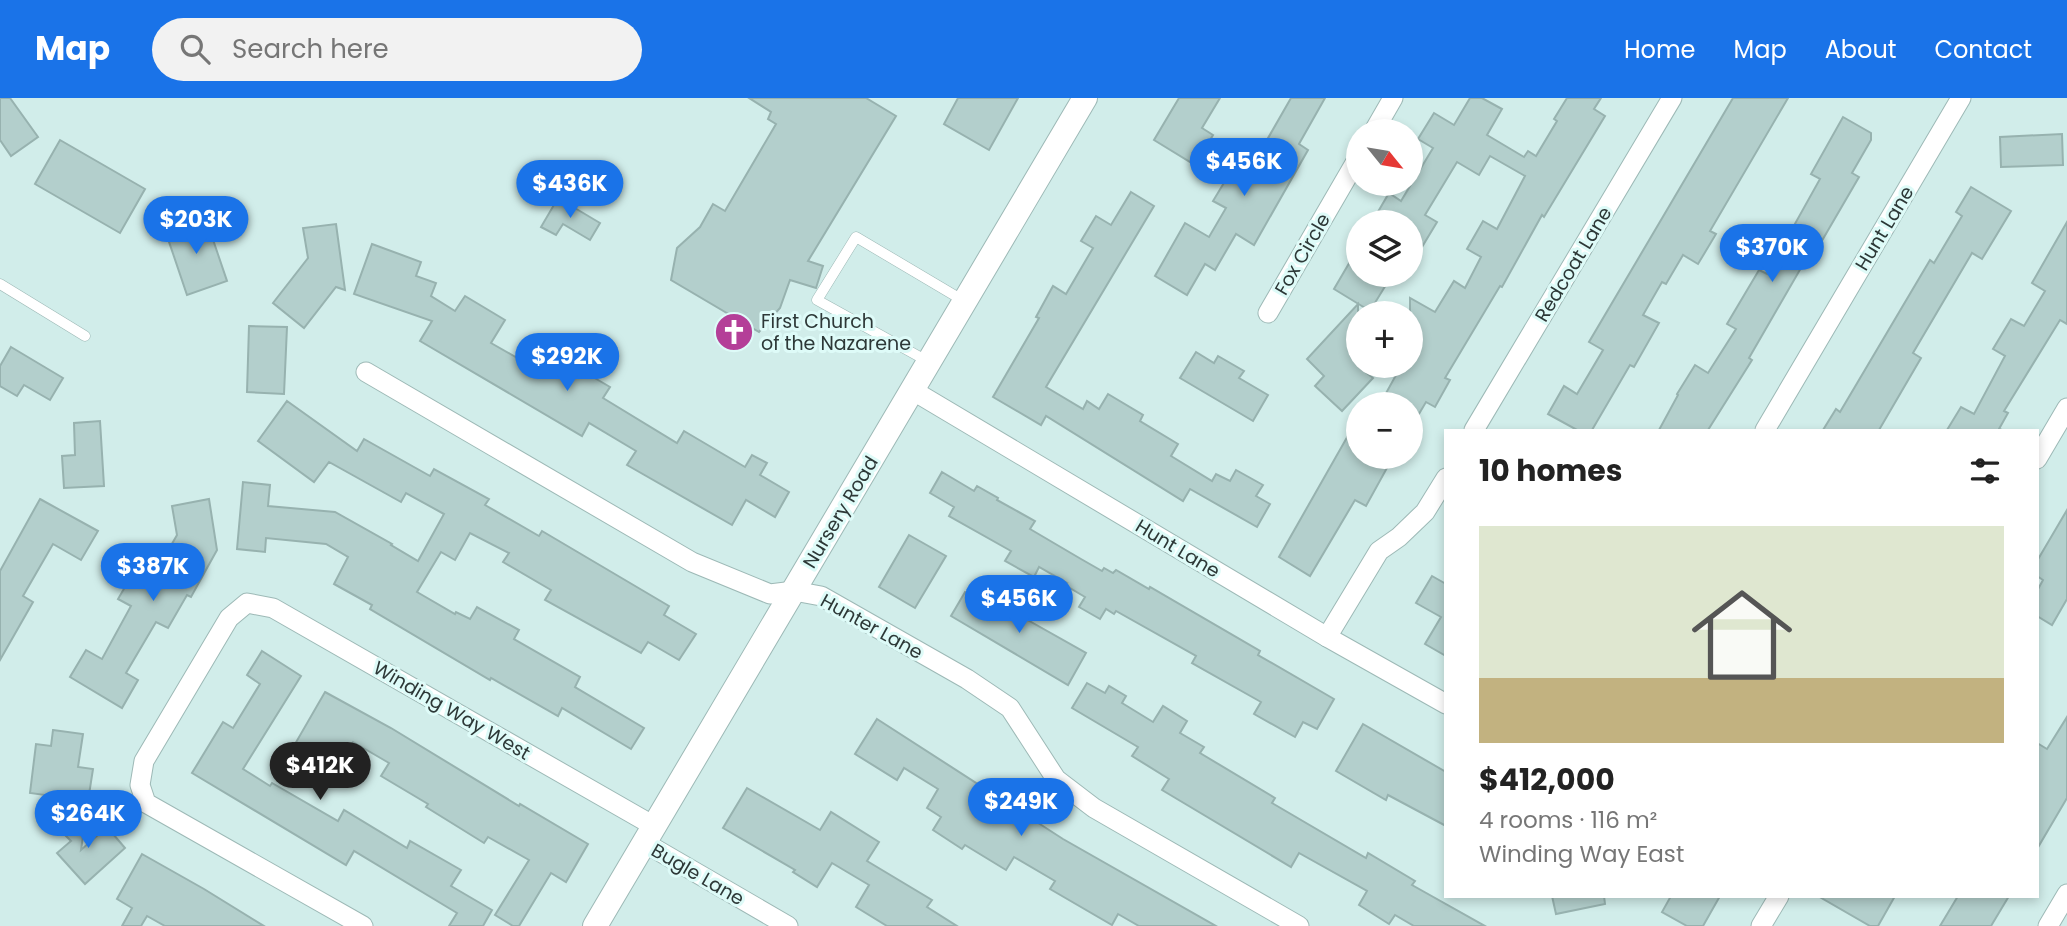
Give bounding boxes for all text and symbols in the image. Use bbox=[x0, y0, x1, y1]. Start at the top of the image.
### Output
search box bbox=[152, 18, 642, 81]
text: Map bbox=[35, 25, 110, 72]
icon: search bbox=[176, 30, 214, 68]
text: Search here bbox=[232, 31, 389, 67]
text: Home bbox=[1624, 33, 1696, 66]
text: Map bbox=[1734, 33, 1787, 66]
text: About bbox=[1825, 33, 1896, 66]
text: Contact bbox=[1934, 33, 2032, 66]
north arrow bbox=[1346, 119, 1423, 196]
map controls bbox=[1346, 119, 1423, 469]
pin: $456K bbox=[1195, 139, 1293, 198]
text: $456K bbox=[1206, 145, 1282, 177]
pin: $436K bbox=[521, 160, 619, 220]
text: $436K bbox=[532, 167, 608, 199]
street label: Hunt Lane bbox=[1849, 181, 1920, 276]
pin: $203K bbox=[147, 197, 245, 256]
street label: Redcoat Lane bbox=[1528, 202, 1618, 327]
text: $203K bbox=[159, 203, 233, 235]
street label: Fox Circle bbox=[1268, 208, 1337, 300]
button: layers bbox=[1346, 210, 1423, 287]
pin: $370K bbox=[1723, 225, 1821, 284]
text: $370K bbox=[1736, 231, 1808, 263]
button: + bbox=[1346, 301, 1423, 378]
place label: First Church of the Nazarene bbox=[761, 308, 911, 357]
church icon: First Church of the Nazarene bbox=[713, 311, 755, 353]
pin: $292K bbox=[518, 334, 616, 393]
text: $292K bbox=[531, 340, 603, 372]
button: − bbox=[1346, 392, 1423, 469]
text: 10 homes bbox=[1479, 449, 1623, 492]
street label: Nursery Road bbox=[796, 451, 885, 573]
icon: filters bbox=[1966, 452, 2004, 490]
street label: Hunt Lane bbox=[1130, 513, 1225, 584]
pin: $387K bbox=[104, 544, 202, 603]
text: $387K bbox=[117, 550, 189, 582]
icon: home bbox=[1679, 572, 1805, 698]
pin: $456K bbox=[970, 575, 1068, 635]
text: $456K bbox=[981, 582, 1057, 614]
street label: Hunter Lane bbox=[816, 587, 928, 666]
street label: Winding Way West bbox=[368, 654, 535, 766]
pin: $412K bbox=[271, 742, 369, 802]
text: $412K bbox=[286, 749, 354, 781]
text: $412,000 bbox=[1479, 758, 1615, 801]
pin: $249K bbox=[972, 778, 1070, 838]
text: $249K bbox=[984, 785, 1058, 817]
pin: $264K bbox=[39, 790, 137, 850]
text: $264K bbox=[51, 797, 125, 829]
text: 4 rooms · 116 m² bbox=[1479, 804, 1657, 836]
street label: Bugle Lane bbox=[646, 837, 749, 912]
text: Winding Way East bbox=[1479, 838, 1684, 870]

